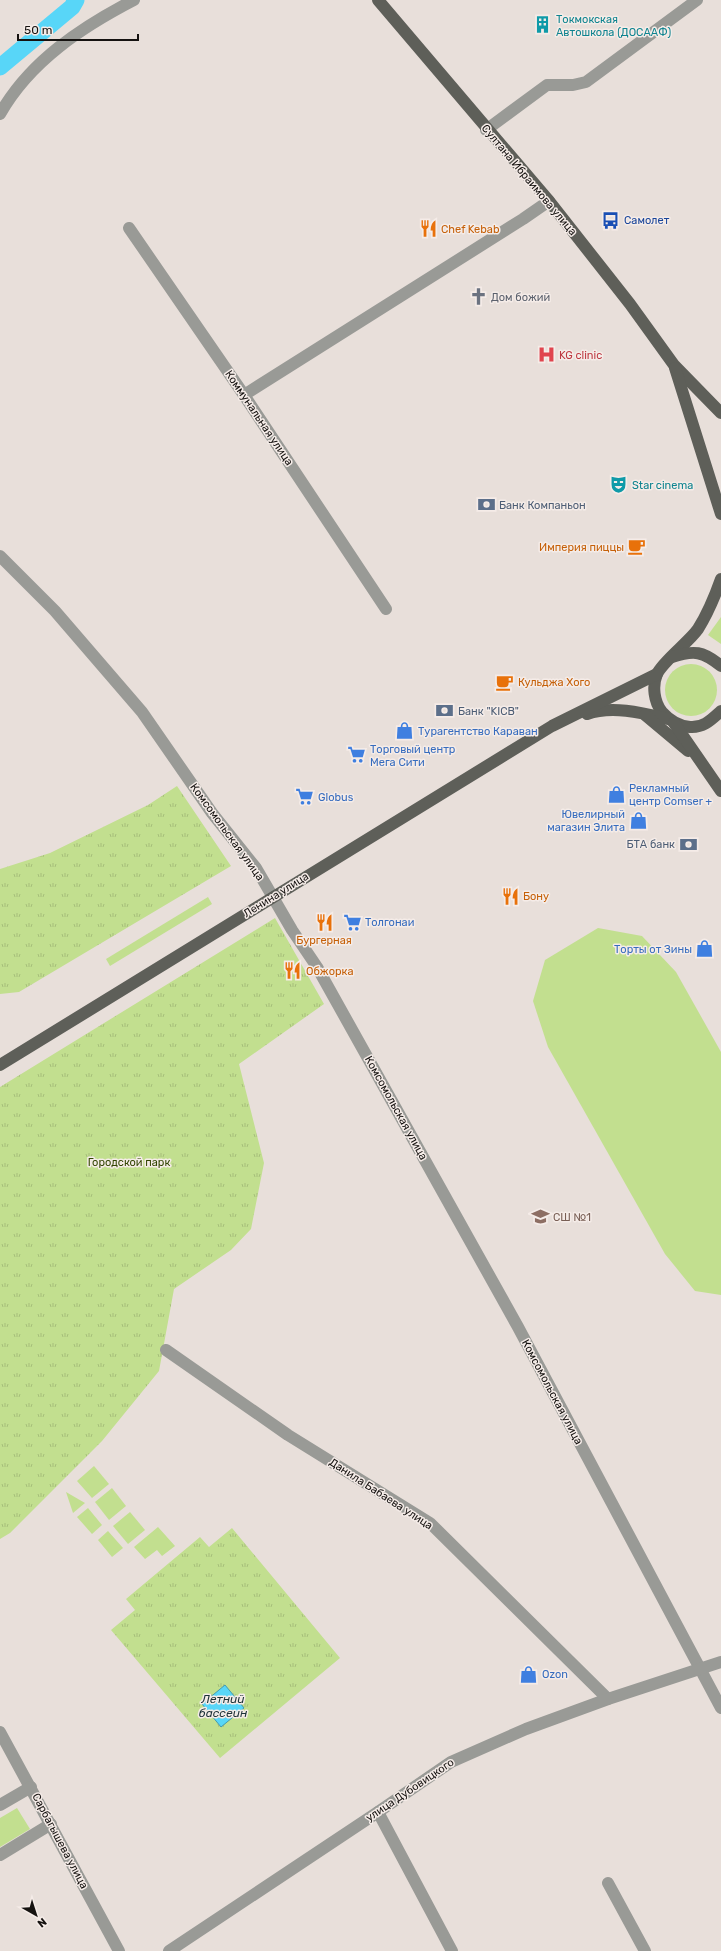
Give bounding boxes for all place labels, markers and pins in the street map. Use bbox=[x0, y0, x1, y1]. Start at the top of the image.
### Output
place label: Токмокская Автошкола (ДОСААФ) bbox=[556, 13, 672, 39]
building icon: Токмокская Автошкола (ДОСААФ) bbox=[533, 15, 553, 35]
bus stop icon: Самолет bbox=[601, 210, 621, 230]
place label: Самолет bbox=[624, 214, 670, 227]
restaurant icon: Chef Kebab bbox=[418, 219, 438, 239]
place label: Chef Kebab bbox=[441, 223, 499, 236]
church icon: Дом божий bbox=[468, 287, 488, 307]
place label: Дом божий bbox=[491, 291, 550, 304]
hospital icon: KG clinic bbox=[536, 345, 556, 365]
place label: KG clinic bbox=[559, 349, 602, 362]
theatre icon: Star cinema bbox=[609, 475, 629, 495]
place label: Star cinema bbox=[632, 479, 693, 492]
bank icon: Банк Компаньон bbox=[476, 495, 496, 515]
place label: Банк Компаньон bbox=[499, 499, 586, 512]
cafe icon: Империя пиццы bbox=[627, 537, 647, 557]
place label: Империя пиццы bbox=[539, 541, 624, 554]
cafe icon: Кульджа Хого bbox=[495, 672, 515, 692]
place label: Кульджа Хого bbox=[518, 676, 590, 689]
bank icon: Банк "KICB" bbox=[435, 701, 455, 721]
place label: Банк "KICB" bbox=[458, 705, 519, 718]
shop icon: Турагентство Караван bbox=[395, 721, 415, 741]
place label: Турагентство Караван bbox=[418, 725, 538, 738]
place label: Торговый центр Мега Сити bbox=[370, 743, 455, 769]
supermarket icon: Торговый центр Мега Сити bbox=[347, 745, 367, 765]
place label: Рекламный центр Comser + bbox=[629, 782, 712, 808]
shop icon: Рекламный центр Comser + bbox=[606, 784, 626, 804]
supermarket icon: Globus bbox=[295, 787, 315, 807]
place label: Globus bbox=[318, 791, 354, 804]
place label: Ювелирный магазин Элита bbox=[547, 808, 625, 834]
shop icon: Ювелирный магазин Элита bbox=[628, 810, 648, 830]
bank icon: БТА банк bbox=[678, 834, 698, 854]
place label: БТА банк bbox=[626, 838, 675, 851]
restaurant icon: Бону bbox=[500, 886, 520, 906]
place label: Бону bbox=[523, 890, 549, 903]
restaurant icon: Бургерная bbox=[314, 912, 334, 932]
supermarket icon: Толгонаи bbox=[342, 912, 362, 932]
place label: Толгонаи bbox=[365, 916, 414, 929]
place label: Бургерная bbox=[296, 934, 352, 947]
shop icon: Торты от Зины bbox=[695, 939, 715, 959]
place label: Торты от Зины bbox=[614, 943, 692, 956]
restaurant icon: Обжорка bbox=[283, 961, 303, 981]
place label: Обжорка bbox=[306, 965, 353, 978]
school or university icon: СШ №1 bbox=[530, 1207, 550, 1227]
place label: СШ №1 bbox=[553, 1211, 591, 1224]
shop icon: Ozon bbox=[519, 1664, 539, 1684]
place label: Ozon bbox=[542, 1668, 568, 1681]

